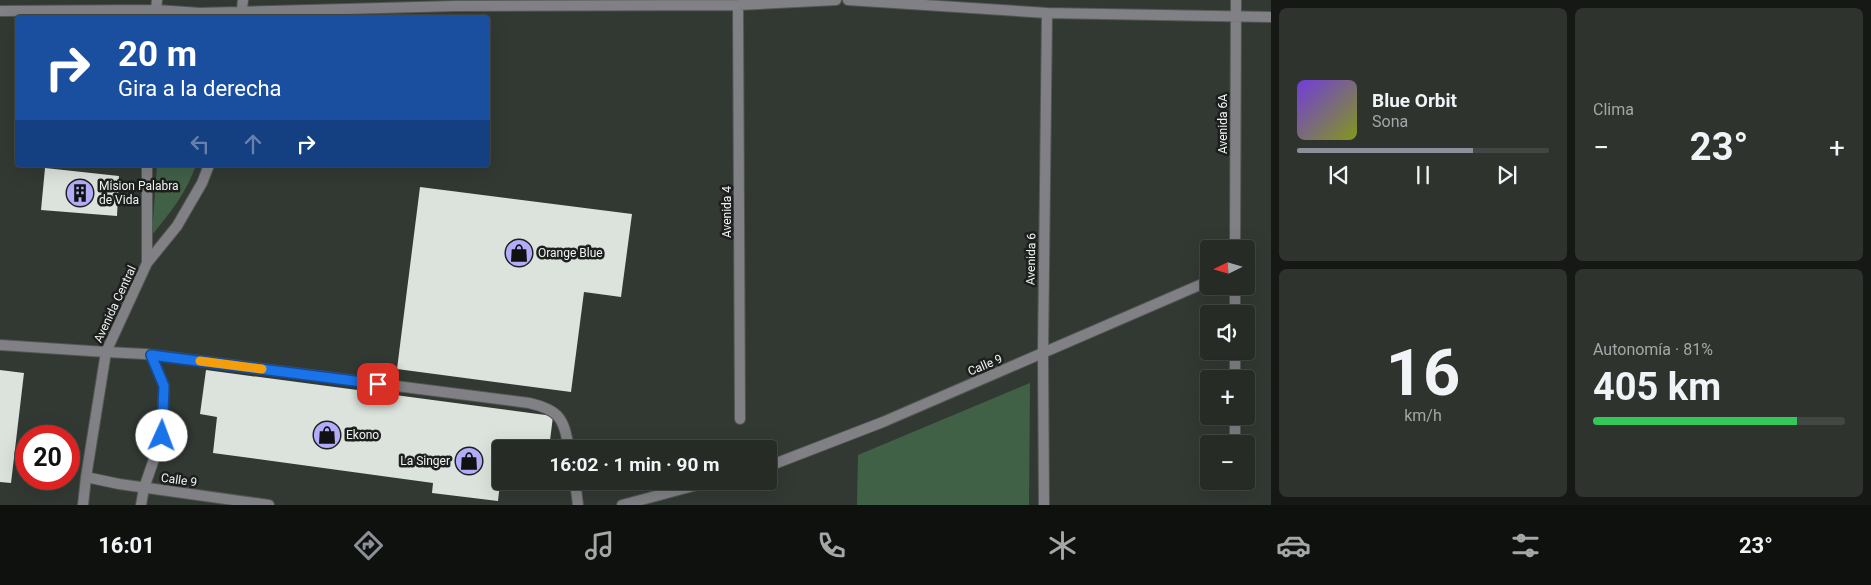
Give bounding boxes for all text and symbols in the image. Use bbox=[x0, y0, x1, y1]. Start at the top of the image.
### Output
text: 20 m bbox=[118, 34, 197, 75]
icon: right bbox=[35, 35, 100, 100]
text: Gira a la derecha bbox=[118, 76, 282, 101]
text: Blue Orbit bbox=[1372, 89, 1457, 112]
street label: Avenida 6A bbox=[1216, 94, 1230, 154]
text: Clima bbox=[1593, 100, 1634, 119]
text: Sona bbox=[1372, 112, 1408, 131]
text: 23° bbox=[1690, 125, 1748, 169]
icon: left bbox=[186, 130, 214, 158]
icon: ahead bbox=[239, 130, 267, 158]
icon: right bbox=[292, 130, 320, 158]
text: − bbox=[1593, 131, 1609, 164]
text: + bbox=[1829, 131, 1845, 164]
icon: previous bbox=[1325, 161, 1353, 189]
icon: pause bbox=[1409, 161, 1437, 189]
icon: next bbox=[1493, 161, 1521, 189]
building icon: Mision Palabra de Vida bbox=[65, 178, 95, 208]
place label: Mision Palabra de Vida bbox=[99, 179, 179, 207]
street label: Avenida 4 bbox=[720, 186, 734, 238]
street label: Avenida 6 bbox=[1024, 233, 1038, 285]
shop icon: Orange Blue bbox=[504, 238, 534, 268]
north arrow bbox=[1200, 240, 1255, 295]
map controls bbox=[1200, 240, 1255, 490]
place label: Orange Blue bbox=[538, 246, 603, 260]
street label: Avenida Central bbox=[91, 263, 139, 345]
button: sound bbox=[1200, 305, 1255, 360]
text: 16 bbox=[1386, 335, 1460, 411]
text: Autonomía · 81% bbox=[1593, 340, 1713, 359]
street label: Calle 9 bbox=[966, 351, 1004, 379]
pin bbox=[357, 363, 399, 405]
text: 405 km bbox=[1593, 365, 1721, 409]
icon: arrive bbox=[364, 370, 392, 398]
button: + bbox=[1200, 370, 1255, 425]
text: km/h bbox=[1404, 406, 1442, 425]
position arrow bbox=[135, 409, 187, 461]
shop icon: Ekono bbox=[312, 420, 342, 450]
speed limit sign: 20 bbox=[15, 425, 80, 490]
place label: Ekono bbox=[346, 428, 379, 442]
button: − bbox=[1200, 435, 1255, 490]
shop icon: La Singer bbox=[454, 446, 484, 476]
text: 16:02 · 1 min · 90 m bbox=[549, 453, 720, 476]
place label: La Singer bbox=[400, 454, 450, 468]
street label: Calle 9 bbox=[160, 471, 198, 489]
icon: directions bbox=[351, 528, 386, 563]
icon: music bbox=[582, 528, 617, 563]
icon: phone bbox=[814, 528, 849, 563]
icon: climate bbox=[1045, 528, 1080, 563]
icon: car bbox=[1276, 528, 1311, 563]
icon: filters bbox=[1508, 528, 1543, 563]
text: 16:01 bbox=[98, 533, 155, 558]
text: 23° bbox=[1739, 533, 1773, 558]

